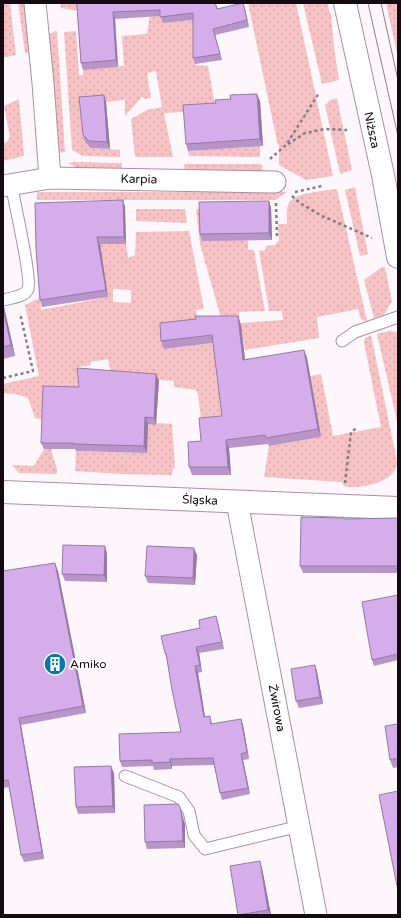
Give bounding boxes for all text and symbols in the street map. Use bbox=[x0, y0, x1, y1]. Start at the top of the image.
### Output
street label: Niższa bbox=[361, 110, 383, 150]
street label: Karpia bbox=[121, 172, 157, 186]
street label: Śląska bbox=[182, 492, 218, 508]
building icon: Amiko bbox=[42, 651, 68, 677]
place label: Amiko bbox=[70, 657, 107, 671]
street label: Żwirowa bbox=[266, 683, 288, 733]

